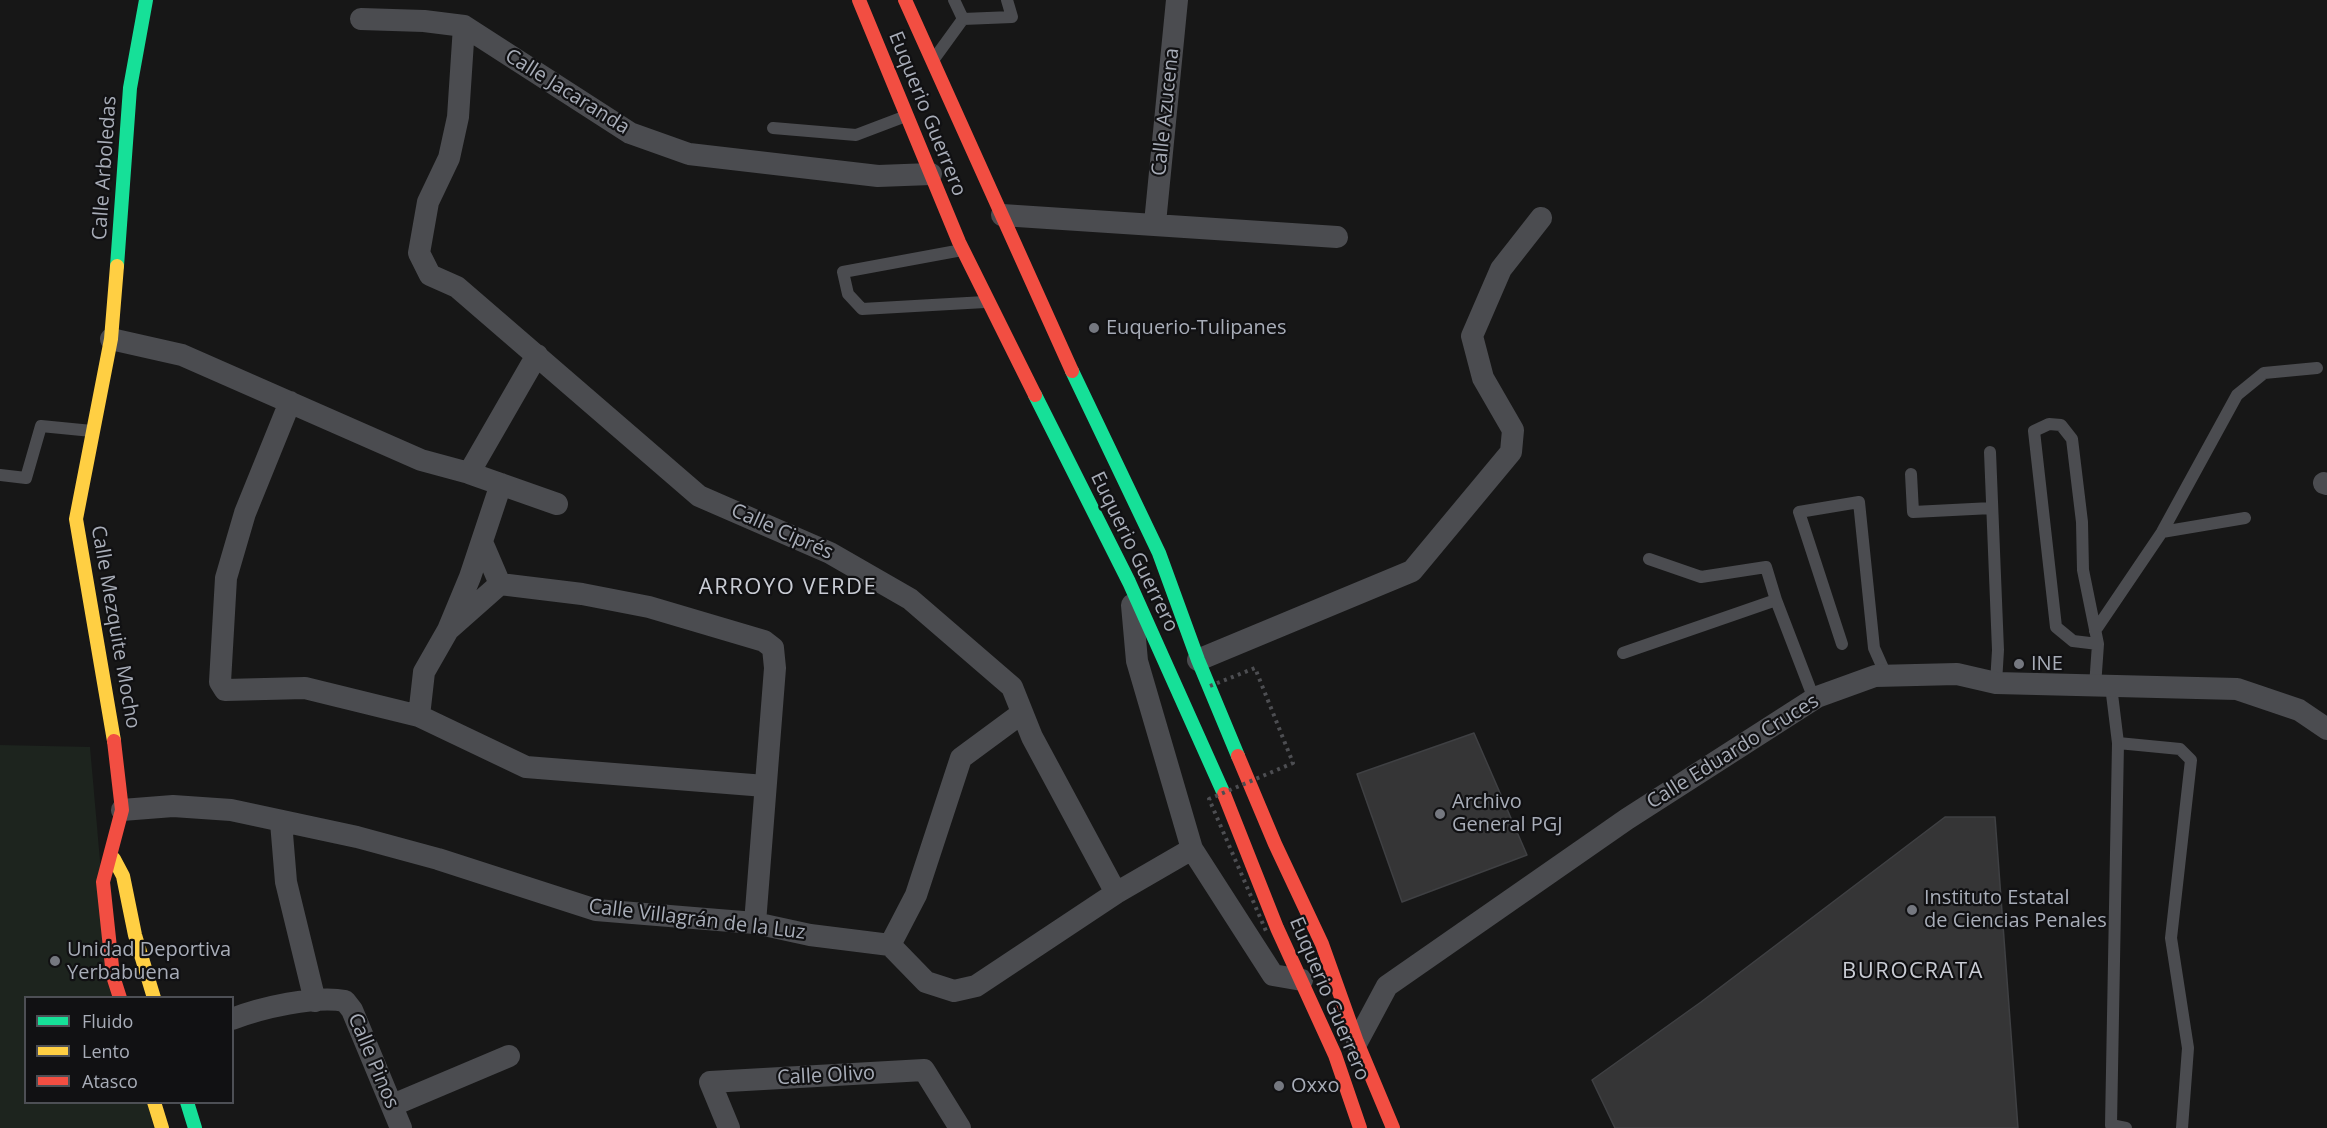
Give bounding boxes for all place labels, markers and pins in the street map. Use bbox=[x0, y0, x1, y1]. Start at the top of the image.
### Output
place label: Euquerio-Tulipanes bbox=[1106, 316, 1287, 340]
marker: Euquerio-Tulipanes bbox=[1087, 321, 1101, 335]
place label: INE bbox=[2031, 652, 2063, 676]
marker: INE bbox=[2012, 657, 2026, 671]
place label: Archivo General PGJ bbox=[1452, 790, 1563, 837]
marker: Archivo General PGJ bbox=[1433, 807, 1447, 821]
place label: Instituto Estatal de Ciencias Penales bbox=[1924, 886, 2107, 933]
marker: Instituto Estatal de Ciencias Penales bbox=[1905, 903, 1919, 917]
place label: Unidad Deportiva Yerbabuena bbox=[67, 938, 231, 985]
marker: Unidad Deportiva Yerbabuena bbox=[48, 954, 62, 968]
place label: Oxxo bbox=[1291, 1074, 1340, 1098]
marker: Oxxo bbox=[1272, 1079, 1286, 1093]

